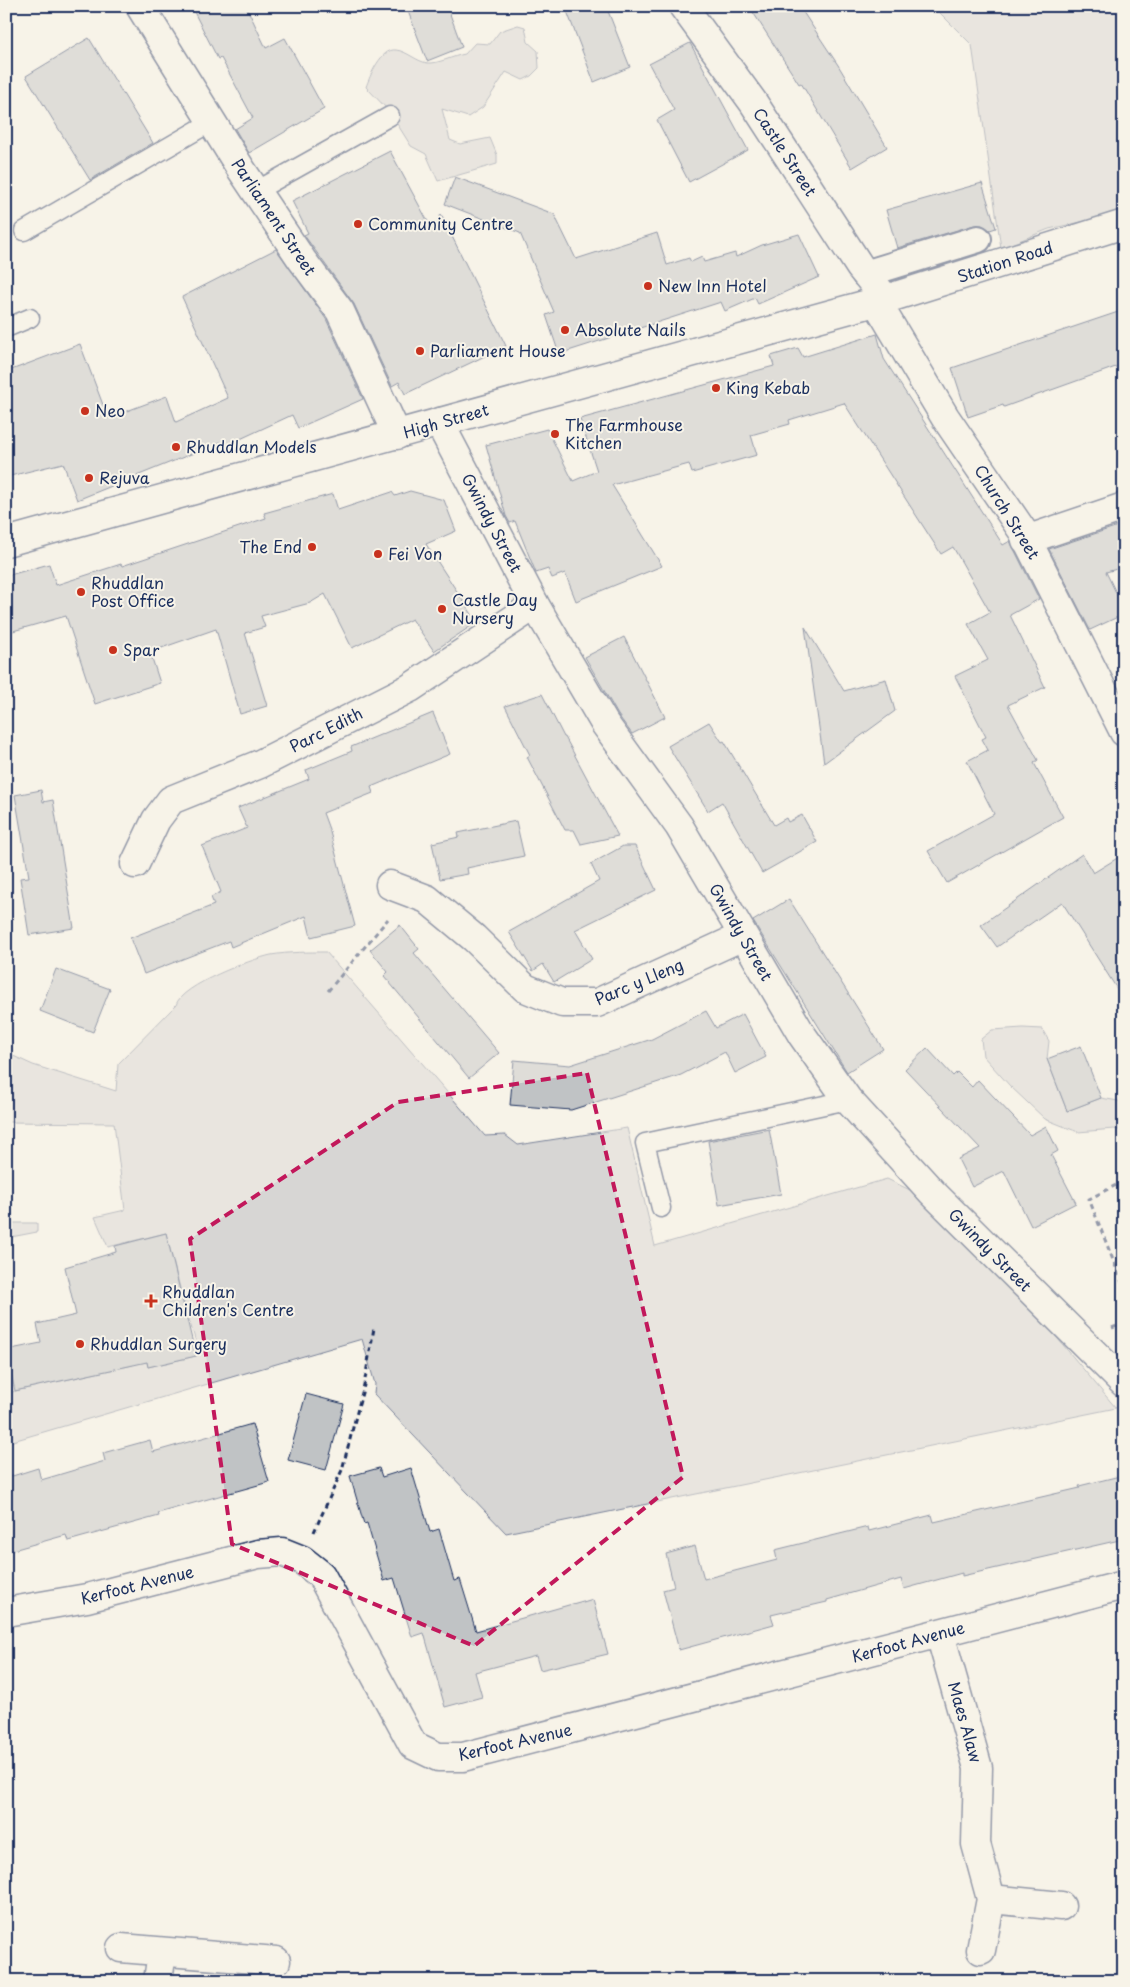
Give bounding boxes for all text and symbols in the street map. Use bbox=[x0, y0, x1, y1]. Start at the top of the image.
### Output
street label: Castle Street bbox=[748, 102, 824, 201]
street label: Parliament Street bbox=[227, 153, 323, 280]
place label: Community Centre bbox=[368, 211, 513, 235]
marker: Community Centre bbox=[352, 218, 364, 230]
street label: Station Road bbox=[954, 234, 1056, 288]
place label: New Inn Hotel bbox=[658, 273, 766, 297]
marker: New Inn Hotel bbox=[642, 280, 654, 292]
place label: Absolute Nails bbox=[575, 317, 686, 341]
marker: Absolute Nails bbox=[559, 324, 571, 336]
place label: Parliament House bbox=[430, 338, 565, 362]
marker: Parliament House bbox=[414, 345, 426, 357]
place label: King Kebab bbox=[726, 375, 810, 399]
marker: King Kebab bbox=[710, 382, 722, 394]
street label: High Street bbox=[400, 396, 492, 444]
place label: Neo bbox=[95, 398, 125, 422]
marker: Neo bbox=[79, 405, 91, 417]
place label: The Farmhouse Kitchen bbox=[565, 412, 683, 454]
marker: The Farmhouse Kitchen bbox=[549, 428, 561, 440]
place label: Rhuddlan Models bbox=[186, 434, 317, 458]
marker: Rhuddlan Models bbox=[170, 441, 182, 453]
street label: Church Street bbox=[969, 459, 1047, 564]
place label: Rejuva bbox=[99, 465, 150, 489]
street label: Gwindy Street bbox=[457, 469, 529, 577]
marker: Rejuva bbox=[83, 472, 95, 484]
place label: The End bbox=[239, 534, 302, 558]
marker: The End bbox=[306, 541, 318, 553]
place label: Fei Von bbox=[388, 541, 442, 565]
marker: Fei Von bbox=[372, 548, 384, 560]
place label: Rhuddlan Post Office bbox=[91, 570, 175, 612]
marker: Rhuddlan Post Office bbox=[75, 586, 87, 598]
place label: Castle Day Nursery bbox=[452, 587, 538, 629]
marker: Castle Day Nursery bbox=[436, 603, 448, 615]
place label: Spar bbox=[123, 637, 160, 661]
marker: Spar bbox=[107, 644, 119, 656]
street label: Parc Edith bbox=[285, 700, 366, 758]
street label: Gwindy Street bbox=[704, 878, 780, 985]
street label: Parc y Lleng bbox=[590, 952, 687, 1011]
street label: Gwindy Street bbox=[944, 1202, 1038, 1297]
place label: Rhuddlan Children's Centre bbox=[162, 1279, 294, 1321]
marker: Rhuddlan Children's Centre bbox=[144, 1294, 158, 1308]
place label: Rhuddlan Surgery bbox=[90, 1331, 227, 1355]
marker: Rhuddlan Surgery bbox=[74, 1338, 86, 1350]
street label: Kerfoot Avenue bbox=[78, 1558, 196, 1610]
street label: Kerfoot Avenue bbox=[849, 1614, 967, 1668]
street label: Maes Alaw bbox=[943, 1679, 989, 1766]
street label: Kerfoot Avenue bbox=[456, 1716, 574, 1766]

